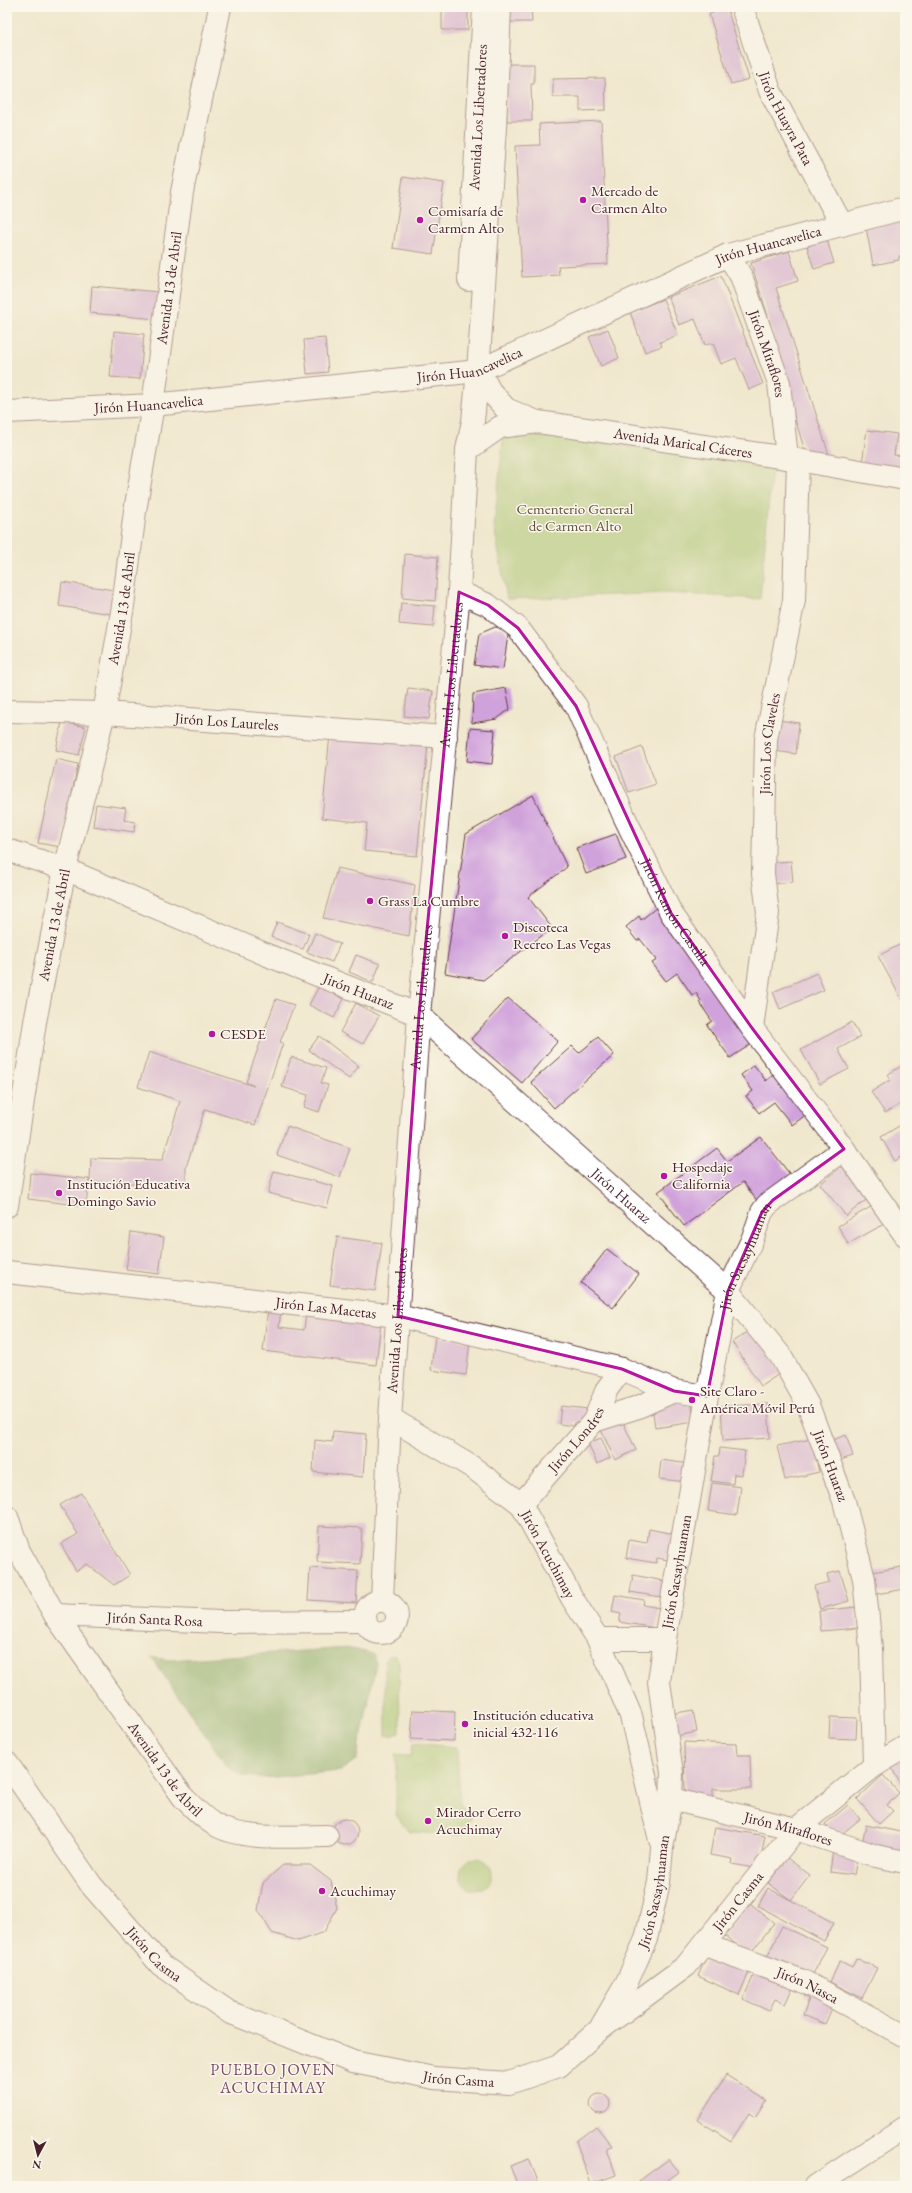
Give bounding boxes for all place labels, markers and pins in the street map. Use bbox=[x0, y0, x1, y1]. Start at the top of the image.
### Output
place label: Mercado de Carmen Alto bbox=[591, 181, 667, 217]
marker: Mercado de Carmen Alto bbox=[578, 195, 588, 205]
place label: Comisaría de Carmen Alto bbox=[428, 201, 504, 237]
marker: Comisaría de Carmen Alto bbox=[415, 215, 425, 225]
place label: Grass La Cumbre bbox=[378, 891, 479, 910]
marker: Grass La Cumbre bbox=[365, 896, 375, 906]
place label: Discoteca Recreo Las Vegas bbox=[513, 917, 611, 953]
marker: Discoteca Recreo Las Vegas bbox=[500, 931, 510, 941]
place label: CESDE bbox=[220, 1024, 266, 1043]
marker: CESDE bbox=[207, 1029, 217, 1039]
place label: Hospedaje California bbox=[672, 1157, 733, 1193]
marker: Hospedaje California bbox=[659, 1171, 669, 1181]
place label: Institución Educativa Domingo Savio bbox=[67, 1174, 190, 1210]
marker: Institución Educativa Domingo Savio bbox=[54, 1188, 64, 1198]
place label: Site Claro - América Móvil Perú bbox=[699, 1381, 815, 1417]
marker: Site Claro - América Móvil Perú bbox=[687, 1395, 697, 1405]
place label: Institución educativa inicial 432-116 bbox=[473, 1705, 594, 1741]
marker: Institución educativa inicial 432-116 bbox=[460, 1719, 470, 1729]
place label: Mirador Cerro Acuchimay bbox=[435, 1802, 521, 1838]
marker: Mirador Cerro Acuchimay bbox=[423, 1816, 433, 1826]
place label: Acuchimay bbox=[329, 1881, 396, 1900]
marker: Acuchimay bbox=[317, 1886, 327, 1896]

